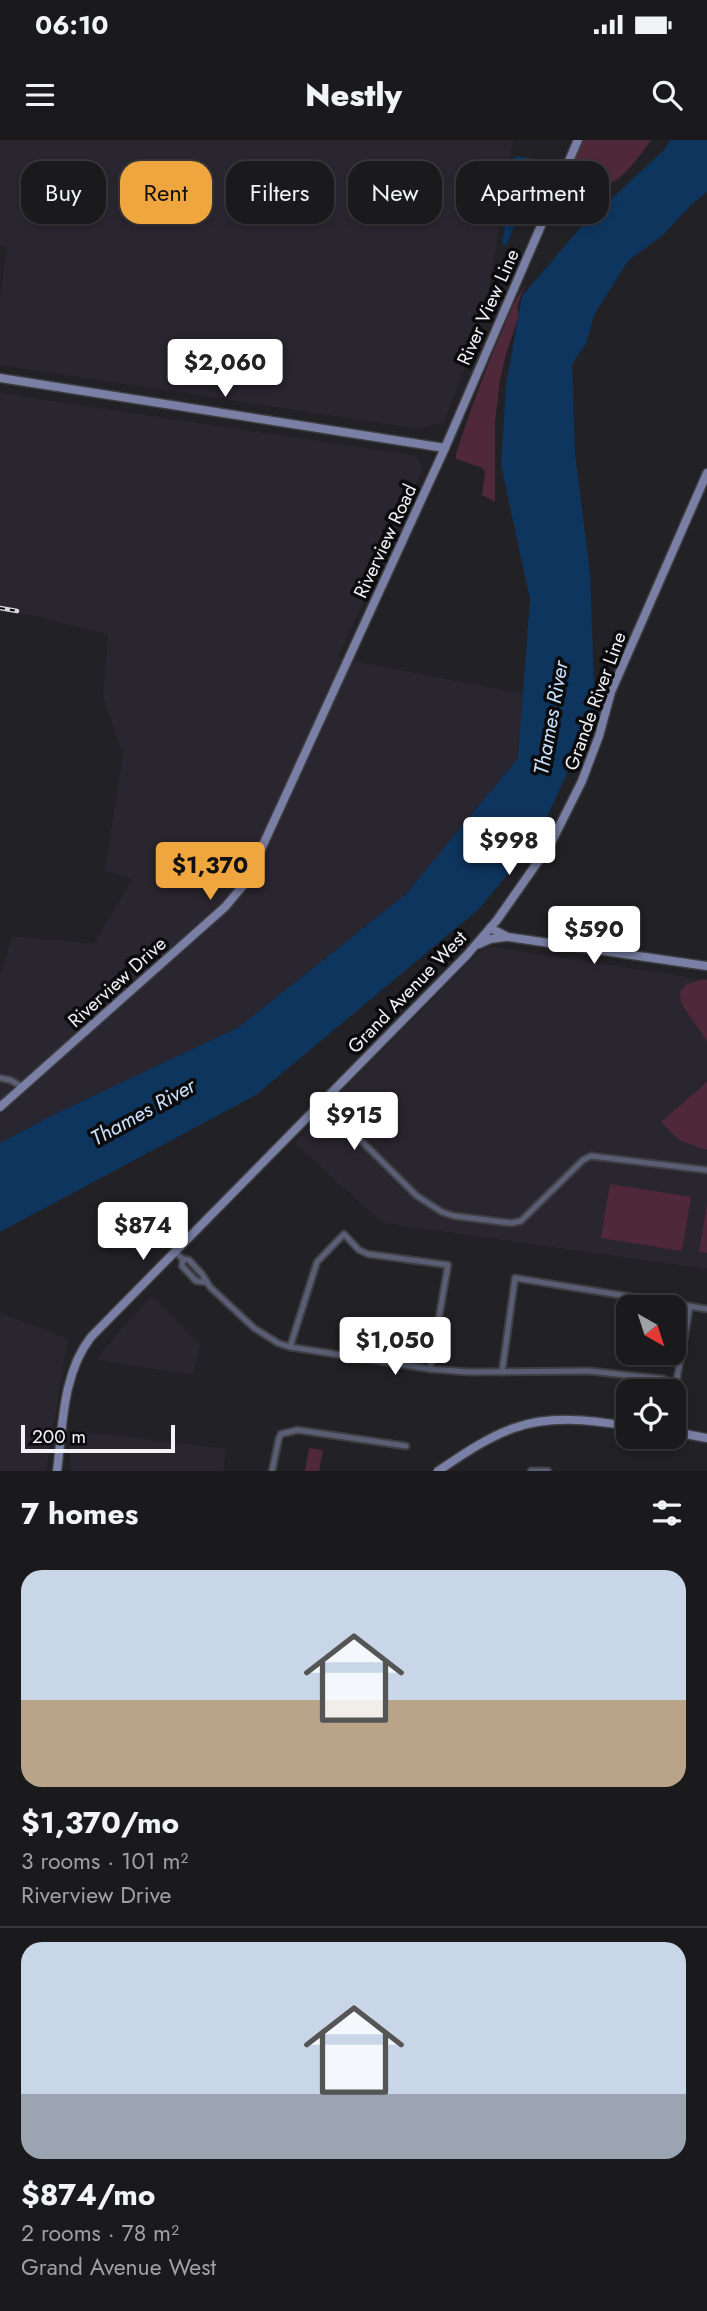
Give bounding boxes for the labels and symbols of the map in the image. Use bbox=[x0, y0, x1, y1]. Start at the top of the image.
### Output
street label: River View Line bbox=[450, 244, 526, 369]
pin: $2,060 bbox=[168, 340, 282, 399]
street label: Riverview Road bbox=[347, 480, 423, 602]
street label: Grande River Line bbox=[557, 628, 633, 774]
water label: Thames River bbox=[526, 658, 576, 778]
pin: $998 bbox=[468, 818, 550, 877]
pin: $1,370 bbox=[153, 842, 267, 902]
pin: $590 bbox=[553, 906, 635, 966]
street label: Grand Avenue West bbox=[341, 924, 473, 1059]
street label: Riverview Drive bbox=[62, 930, 172, 1034]
water label: Thames River bbox=[85, 1070, 202, 1153]
pin: $915 bbox=[313, 1093, 395, 1152]
pin: $874 bbox=[102, 1202, 184, 1262]
north arrow bbox=[616, 1295, 686, 1365]
pin: $1,050 bbox=[338, 1318, 452, 1377]
scale bar bbox=[21, 1422, 175, 1454]

